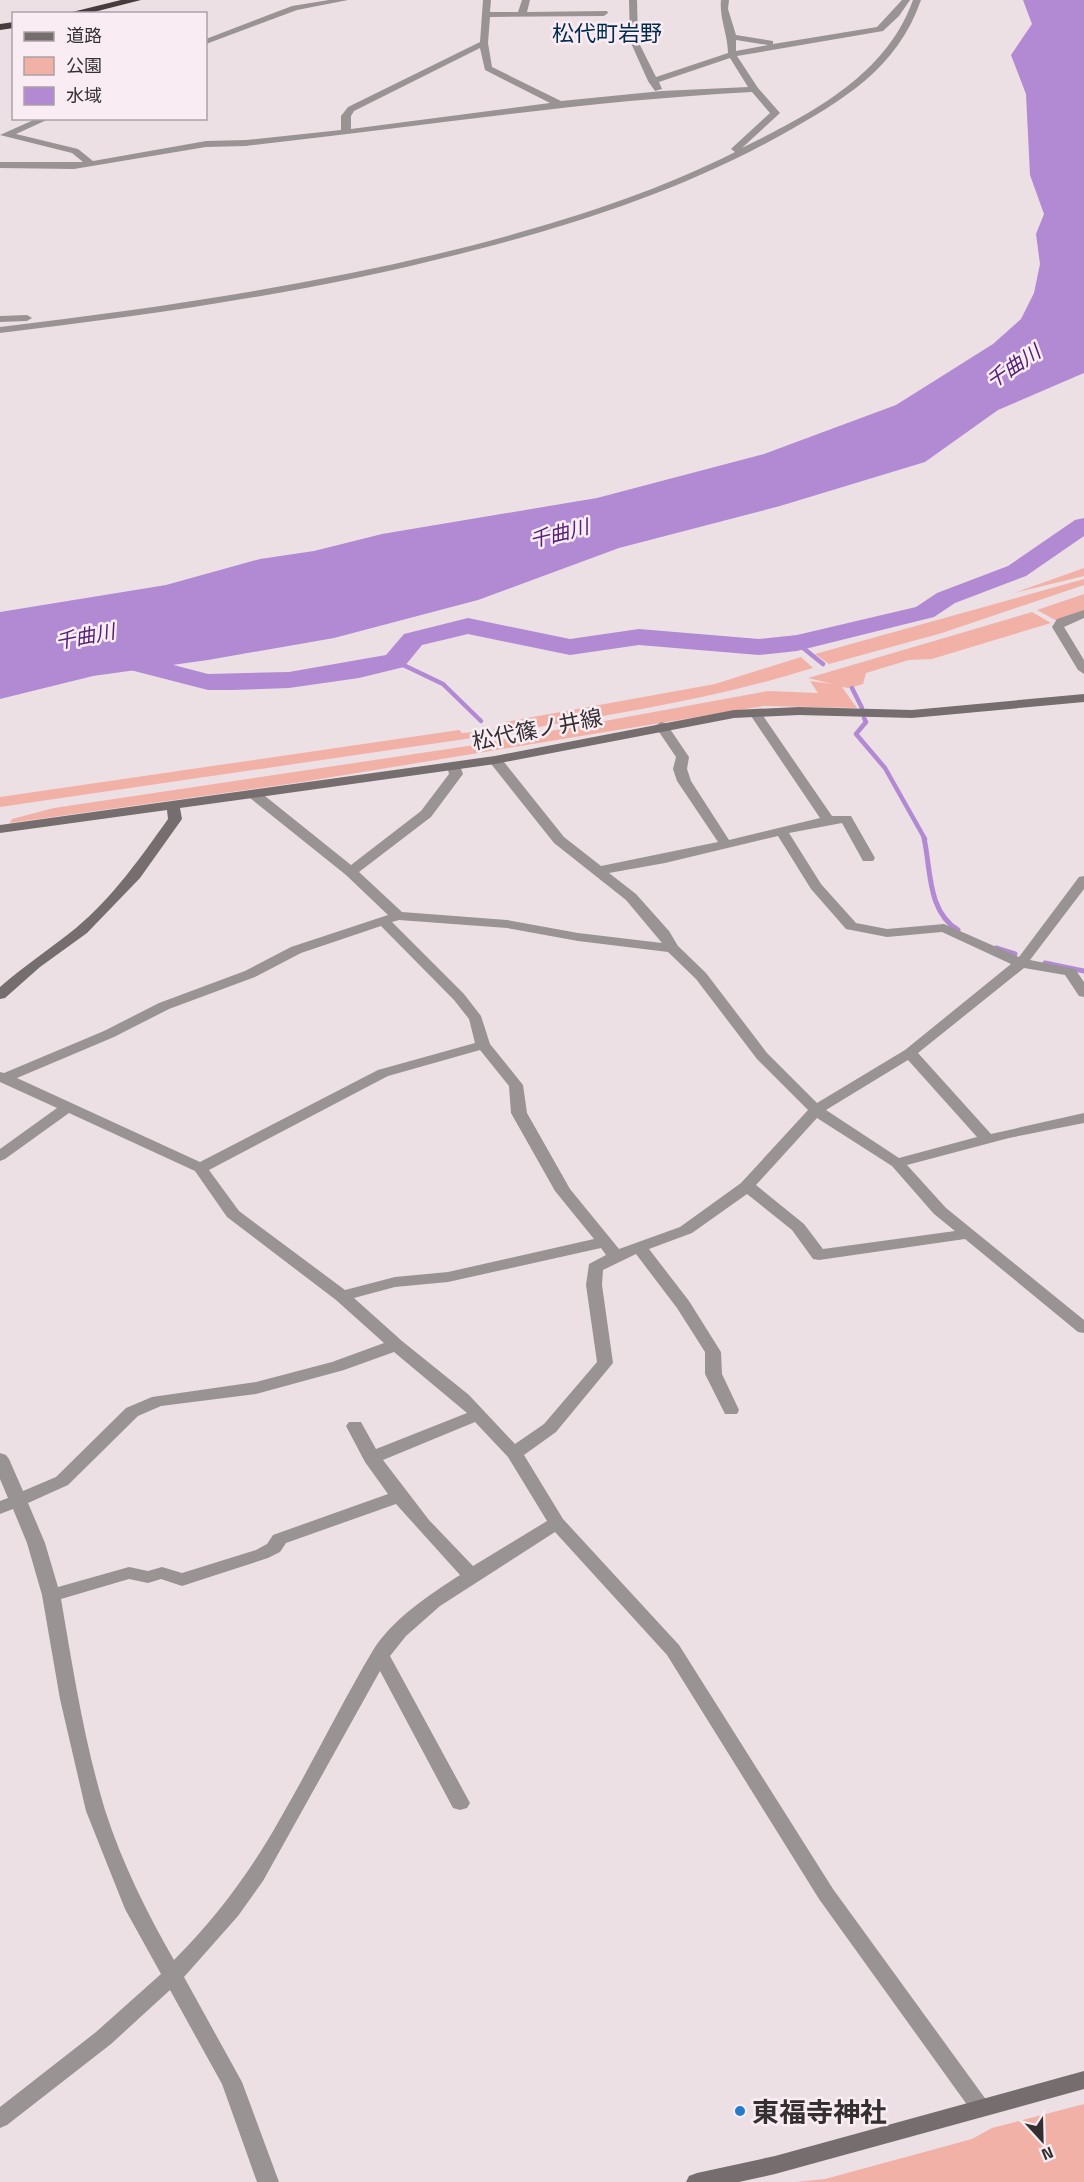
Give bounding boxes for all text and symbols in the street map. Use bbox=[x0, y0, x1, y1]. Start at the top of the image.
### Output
legend bbox=[12, 12, 207, 120]
district label: 松代町岩野 bbox=[552, 16, 662, 50]
text: 道路 bbox=[66, 22, 102, 49]
text: 公園 bbox=[66, 52, 102, 79]
text: 水域 bbox=[66, 82, 102, 109]
water label: 千曲川 bbox=[979, 335, 1048, 396]
water label: 千曲川 bbox=[526, 510, 594, 555]
water label: 千曲川 bbox=[53, 615, 119, 657]
street label: 松代篠ノ井線 bbox=[469, 700, 605, 758]
place label: 東福寺神社 bbox=[752, 2091, 887, 2132]
marker: 東福寺神社 bbox=[733, 2104, 747, 2118]
north arrow bbox=[1012, 2110, 1072, 2170]
text: N bbox=[1038, 2141, 1057, 2167]

